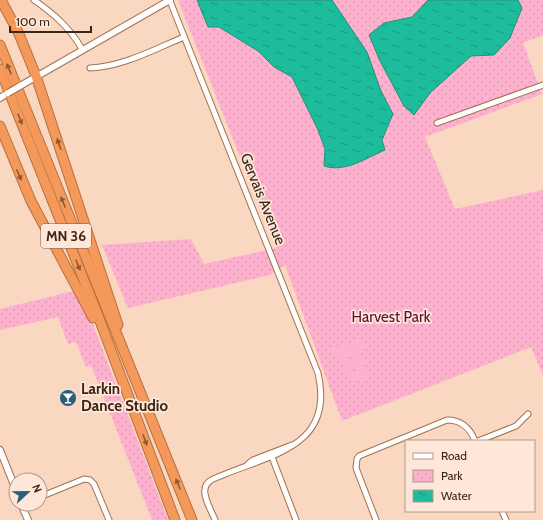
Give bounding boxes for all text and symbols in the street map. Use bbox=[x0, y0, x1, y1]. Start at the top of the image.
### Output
scale bar bbox=[10, 8, 91, 34]
text: 100 m bbox=[16, 14, 50, 29]
one-way arrow bbox=[6, 62, 12, 74]
one-way arrow bbox=[17, 113, 23, 125]
one-way arrow bbox=[56, 138, 62, 150]
street label: Gervais Avenue bbox=[236, 151, 290, 248]
one-way arrow bbox=[17, 170, 23, 182]
one-way arrow bbox=[60, 197, 66, 208]
road number: MN 36 bbox=[41, 224, 91, 248]
one-way arrow bbox=[76, 260, 82, 272]
park label: Harvest Park bbox=[352, 308, 431, 326]
place label: Larkin Dance Studio bbox=[81, 380, 168, 415]
bar icon: Larkin Dance Studio bbox=[58, 388, 78, 408]
one-way arrow bbox=[142, 434, 148, 446]
legend bbox=[405, 440, 535, 512]
text: Road bbox=[441, 448, 467, 463]
text: Park bbox=[441, 468, 463, 483]
north arrow bbox=[8, 472, 48, 512]
one-way arrow bbox=[174, 477, 180, 489]
text: N bbox=[29, 482, 45, 494]
text: Water bbox=[441, 488, 472, 503]

